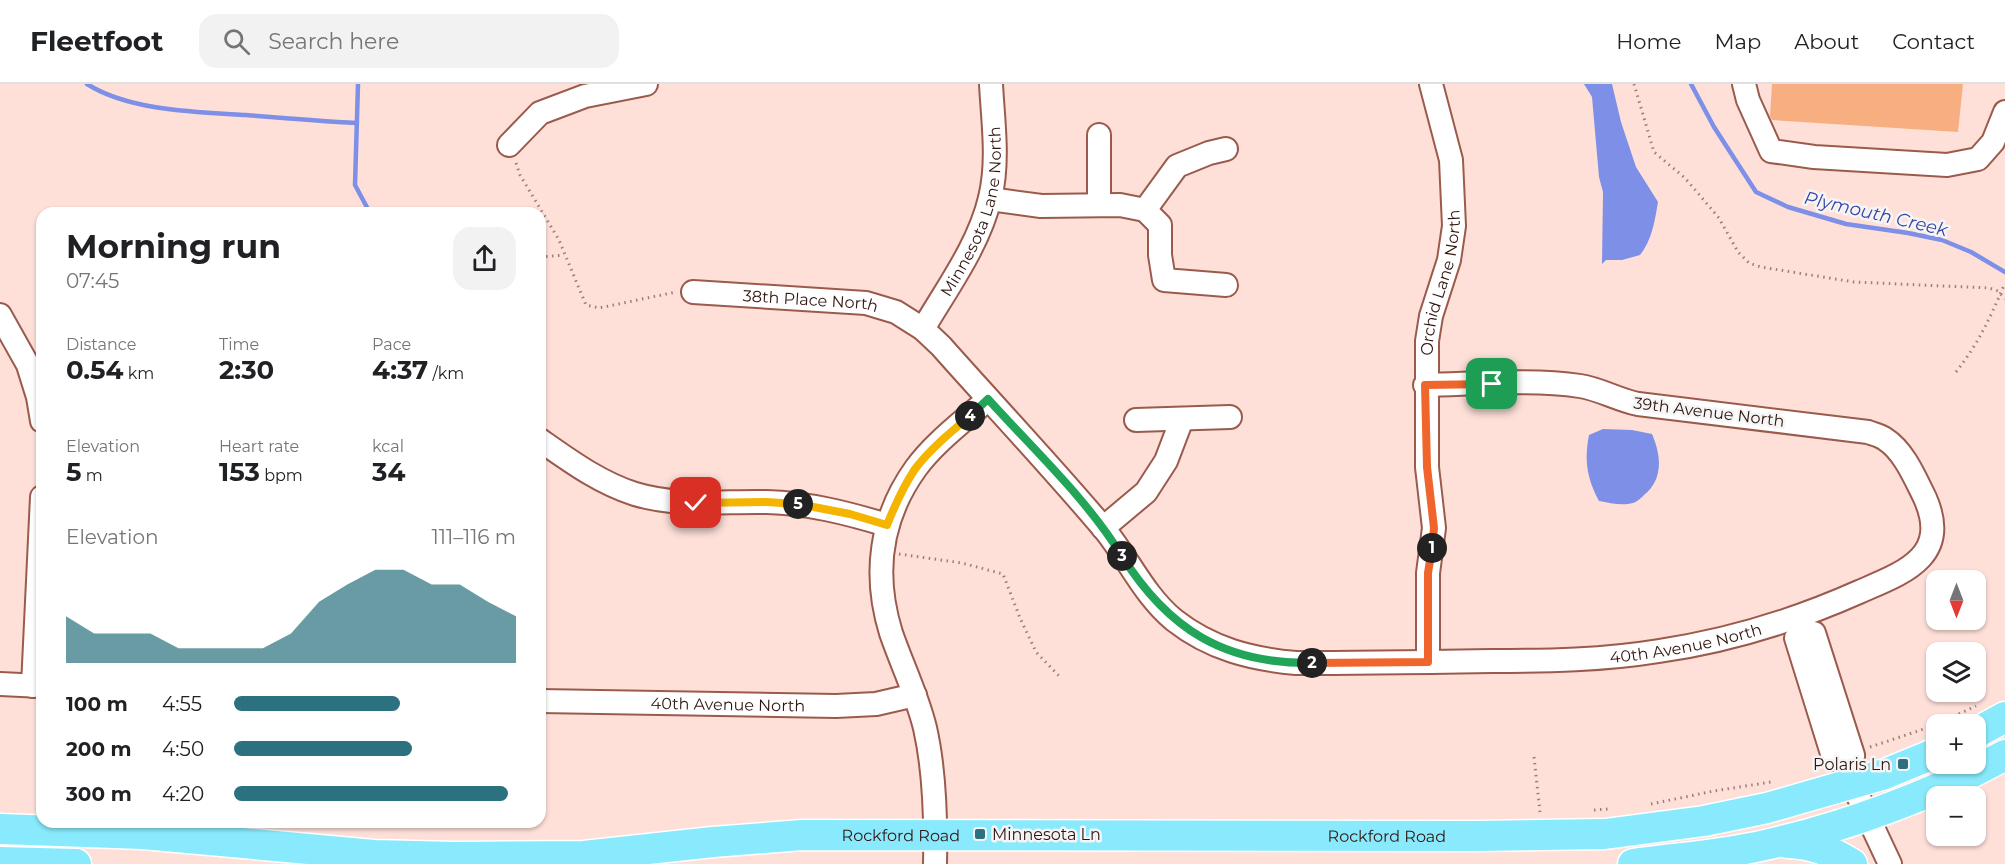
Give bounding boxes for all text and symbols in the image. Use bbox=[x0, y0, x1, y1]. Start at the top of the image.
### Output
search box bbox=[199, 14, 619, 68]
text: Fleetfoot bbox=[30, 24, 163, 58]
icon: search bbox=[220, 25, 253, 58]
text: Search here bbox=[268, 28, 399, 55]
text: Home bbox=[1616, 29, 1681, 54]
text: Map bbox=[1714, 29, 1761, 54]
text: About bbox=[1794, 29, 1859, 54]
text: Contact bbox=[1892, 29, 1975, 54]
street label: Minnesota Lane North bbox=[936, 126, 1004, 300]
water label: Plymouth Creek bbox=[1802, 187, 1951, 241]
street label: Orchid Lane North bbox=[1417, 209, 1464, 355]
text: Morning run bbox=[66, 226, 281, 266]
button: share bbox=[453, 227, 516, 290]
text: 07:45 bbox=[66, 269, 119, 293]
street label: 38th Place North bbox=[742, 286, 881, 316]
text: Distance bbox=[66, 335, 136, 354]
text: Time bbox=[219, 335, 259, 354]
text: Pace bbox=[372, 335, 411, 354]
text: 0.54 bbox=[66, 354, 124, 386]
text: 2:30 bbox=[219, 354, 274, 386]
text: 4:37 bbox=[372, 354, 428, 386]
pin bbox=[1466, 358, 1517, 409]
text: km bbox=[124, 364, 154, 383]
text: /km bbox=[428, 364, 464, 383]
icon: arrive bbox=[1475, 367, 1508, 400]
street label: 39th Avenue North bbox=[1632, 393, 1786, 431]
pin: 4 bbox=[955, 401, 985, 431]
text: 4 bbox=[964, 406, 976, 425]
text: Elevation bbox=[66, 437, 140, 456]
text: Heart rate bbox=[219, 437, 299, 456]
text: kcal bbox=[372, 437, 404, 456]
text: 5 bbox=[66, 456, 81, 488]
text: 153 bbox=[219, 456, 260, 488]
text: 34 bbox=[372, 456, 405, 488]
text: m bbox=[81, 466, 103, 485]
text: bpm bbox=[260, 466, 303, 485]
pin bbox=[670, 477, 721, 528]
icon: check bbox=[679, 486, 712, 519]
pin: 5 bbox=[783, 489, 813, 519]
text: 5 bbox=[793, 494, 803, 513]
text: Elevation bbox=[66, 525, 158, 549]
text: 111–116 m bbox=[432, 525, 516, 549]
pin: 1 bbox=[1417, 533, 1447, 563]
text: 1 bbox=[1429, 538, 1435, 557]
pin: 3 bbox=[1107, 541, 1137, 571]
text: 3 bbox=[1117, 546, 1127, 565]
north arrow bbox=[1926, 570, 1986, 630]
map controls bbox=[1926, 570, 1986, 846]
street label: 40th Avenue North bbox=[1609, 619, 1764, 667]
button: layers bbox=[1926, 642, 1986, 702]
pin: 2 bbox=[1297, 648, 1327, 678]
text: 2 bbox=[1307, 653, 1317, 672]
text: 100 m bbox=[66, 692, 128, 716]
text: 4:55 bbox=[162, 692, 202, 716]
street label: 40th Avenue North bbox=[651, 693, 805, 715]
button: + bbox=[1926, 714, 1986, 774]
text: 200 m bbox=[66, 737, 132, 761]
text: 4:50 bbox=[162, 737, 204, 761]
place label: Polaris Ln bbox=[1813, 755, 1891, 774]
marker: Polaris Ln bbox=[1896, 757, 1910, 771]
text: 300 m bbox=[66, 782, 132, 806]
text: 4:20 bbox=[162, 782, 204, 806]
button: − bbox=[1926, 786, 1986, 846]
place label: Minnesota Ln bbox=[992, 825, 1101, 844]
street label: Rockford Road bbox=[842, 826, 960, 845]
street label: Rockford Road bbox=[1328, 826, 1446, 845]
marker: Minnesota Ln bbox=[973, 827, 987, 841]

